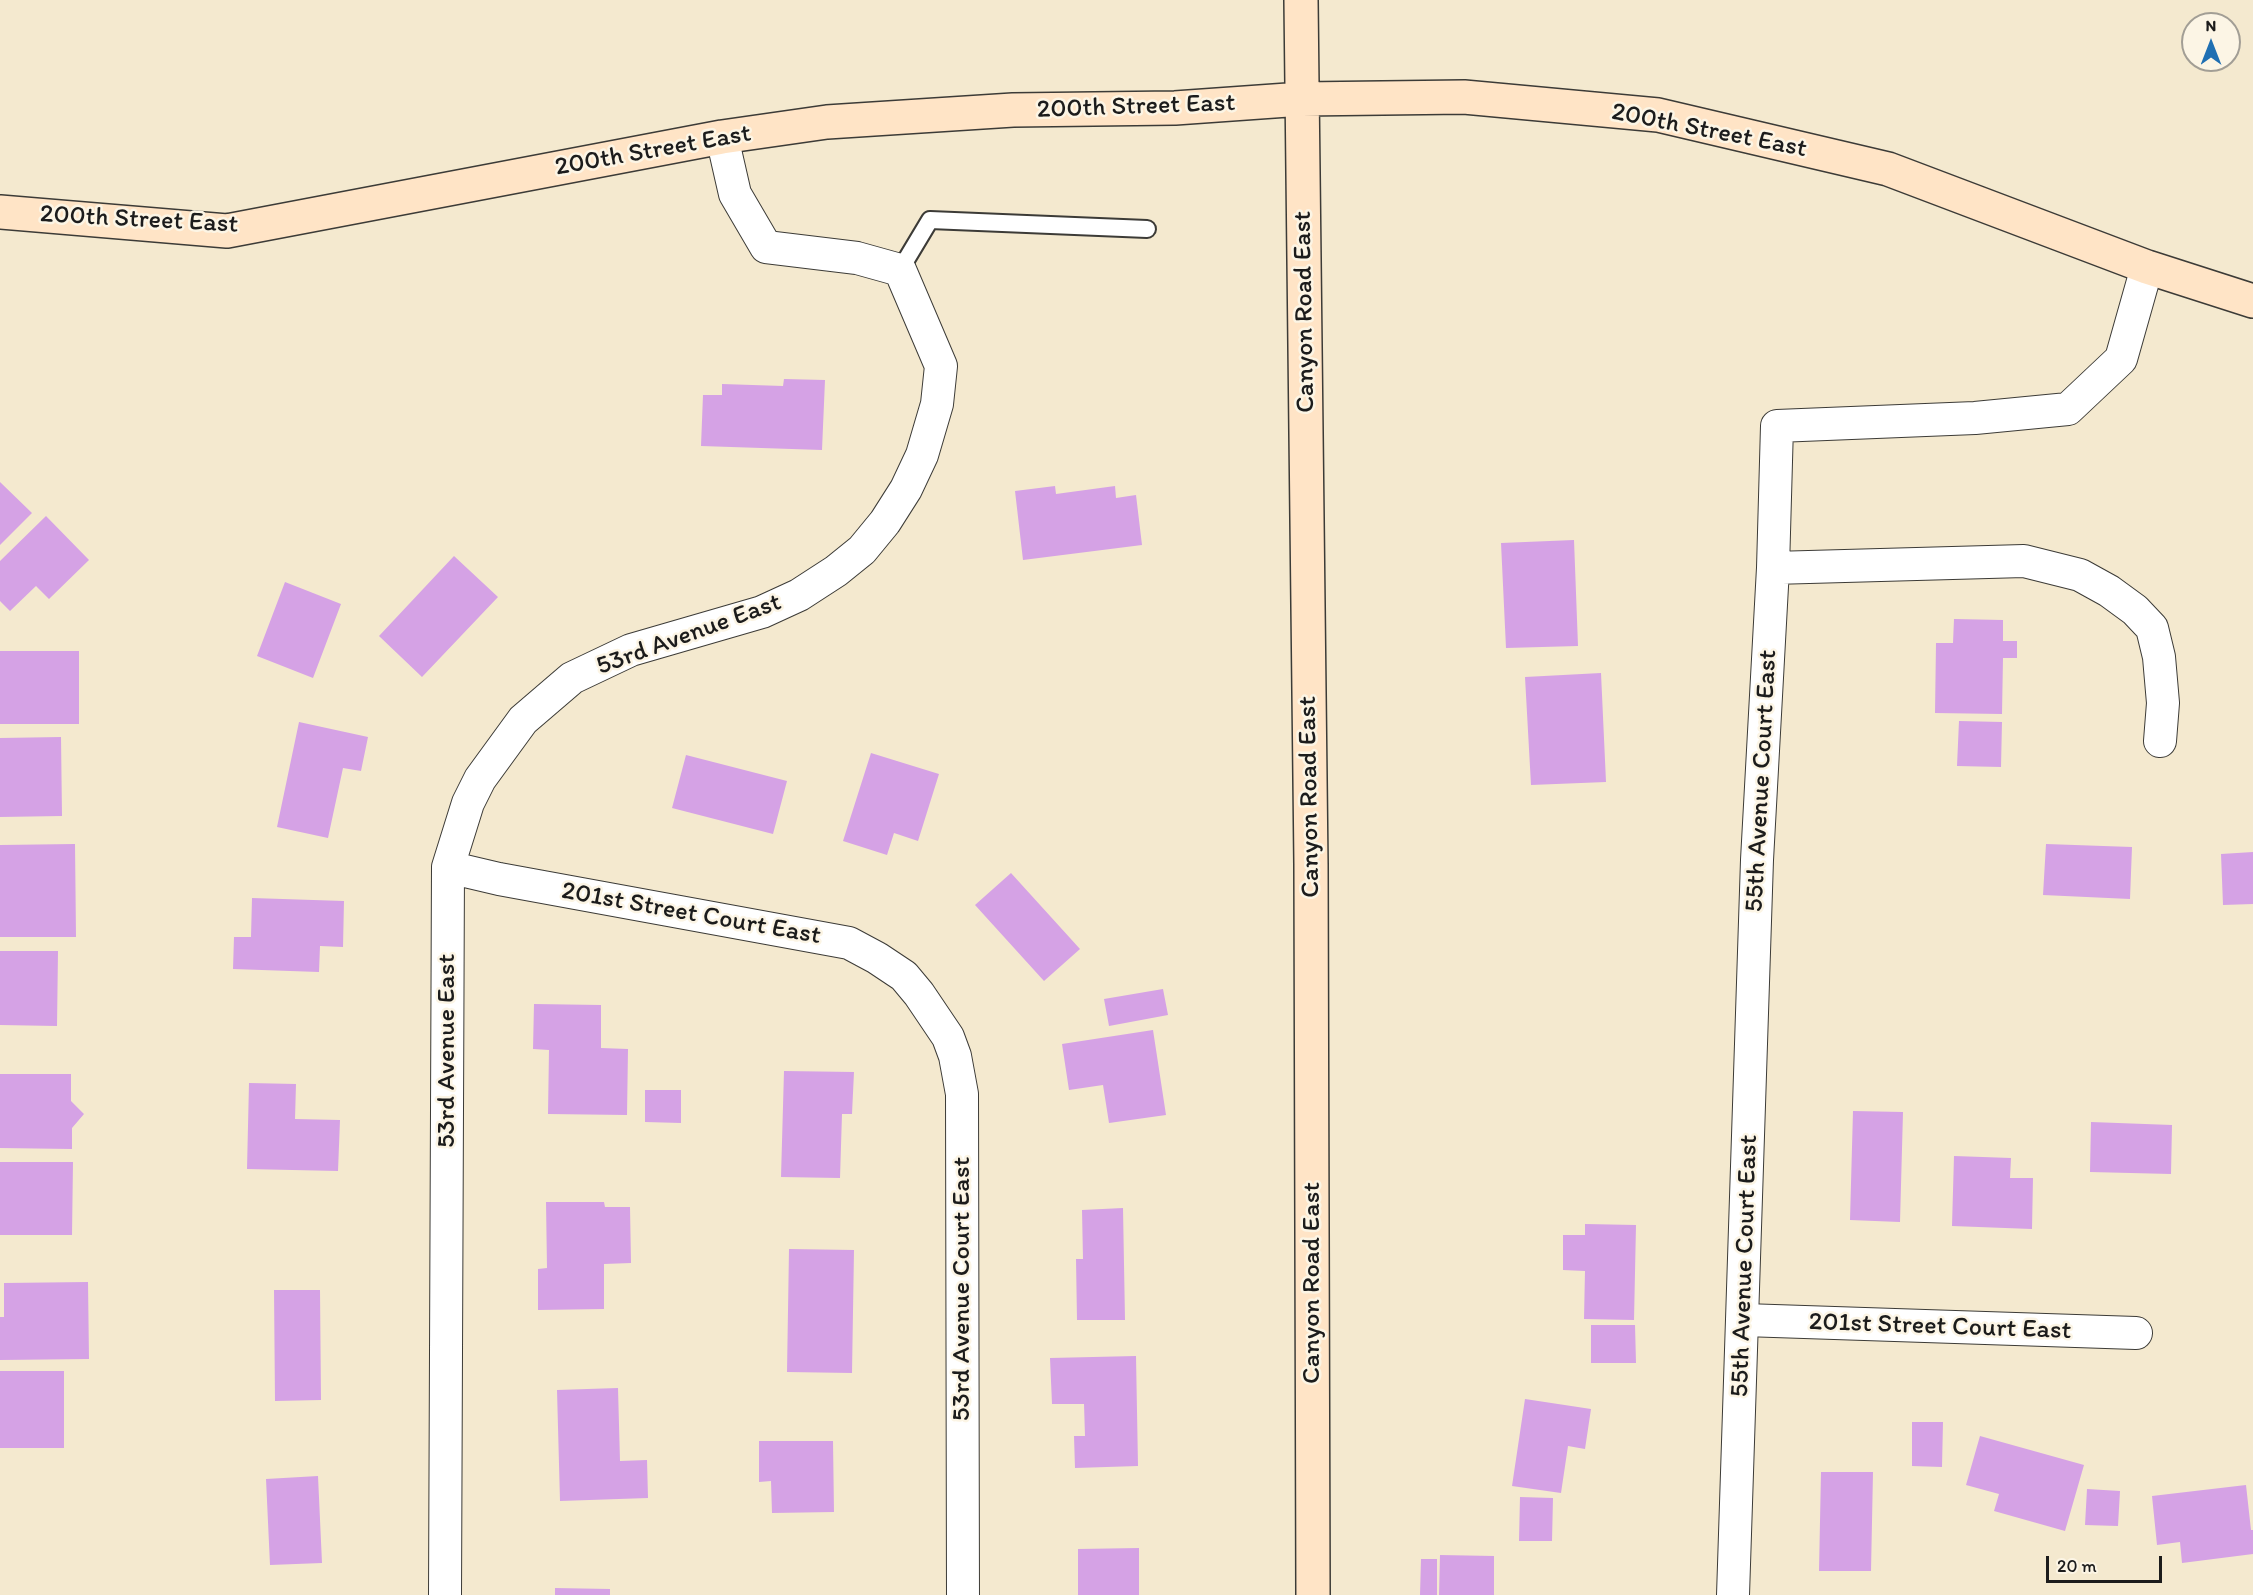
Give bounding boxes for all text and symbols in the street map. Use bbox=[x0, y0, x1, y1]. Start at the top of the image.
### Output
north arrow bbox=[2181, 12, 2241, 72]
text: N bbox=[2206, 16, 2216, 35]
street label: 200th Street East bbox=[1036, 88, 1236, 126]
street label: 200th Street East bbox=[1609, 97, 1809, 165]
street label: 200th Street East bbox=[553, 118, 753, 184]
street label: 200th Street East bbox=[39, 199, 239, 241]
street label: Canyon Road East bbox=[1288, 211, 1322, 413]
street label: 53rd Avenue East bbox=[592, 587, 786, 683]
street label: 55th Avenue Court East bbox=[1740, 649, 1784, 913]
street label: Canyon Road East bbox=[1293, 696, 1327, 898]
street label: 201st Street Court East bbox=[559, 876, 823, 952]
street label: 53rd Avenue East bbox=[431, 954, 463, 1148]
street label: 55th Avenue Court East bbox=[1725, 1134, 1765, 1398]
street label: 53rd Avenue Court East bbox=[946, 1157, 978, 1421]
street label: Canyon Road East bbox=[1296, 1182, 1328, 1384]
street label: 201st Street Court East bbox=[1808, 1307, 2072, 1347]
scale bar bbox=[2049, 1544, 2164, 1582]
text: 20 m bbox=[2057, 1555, 2097, 1577]

